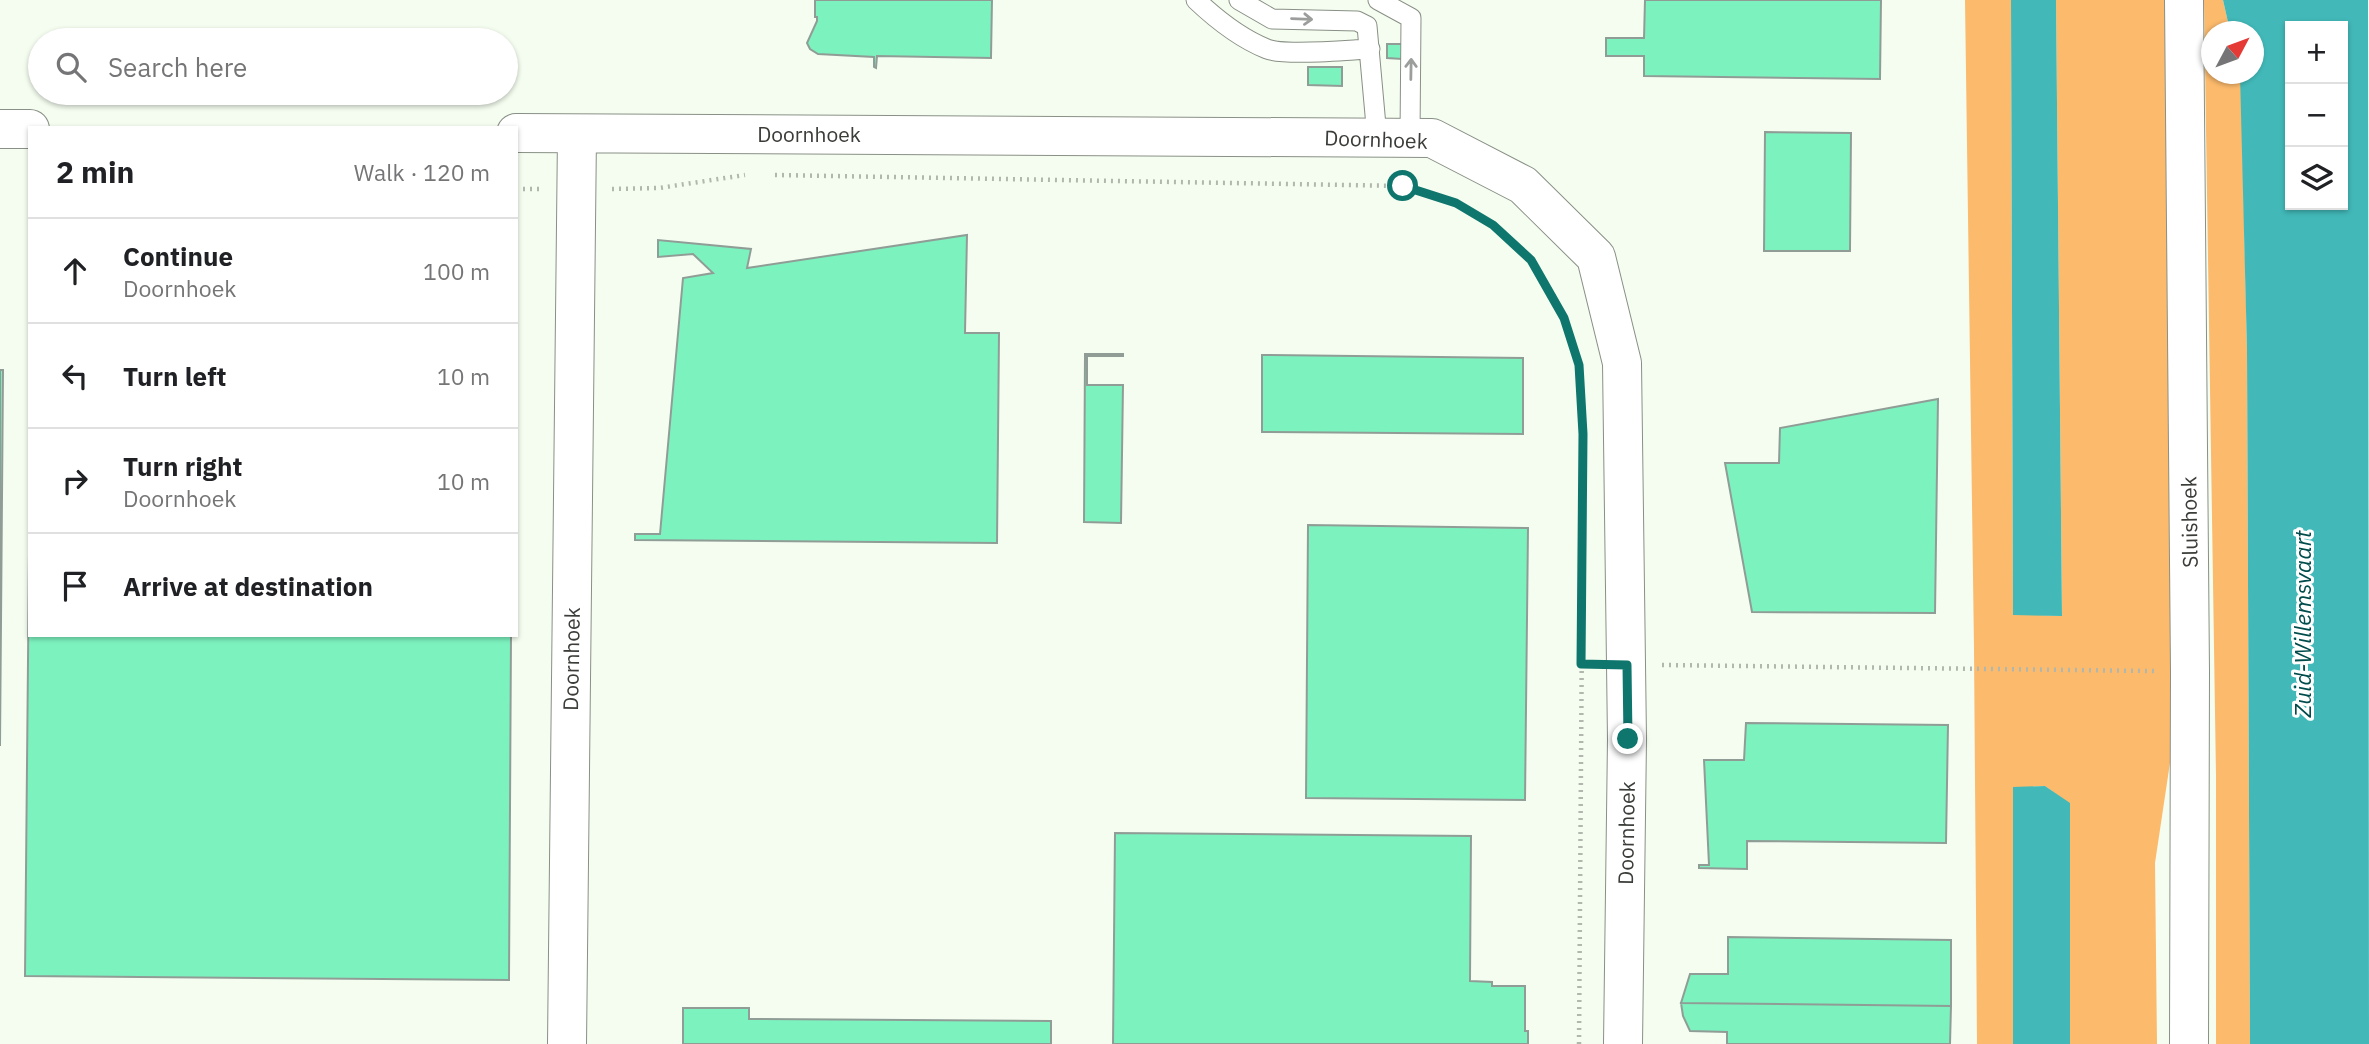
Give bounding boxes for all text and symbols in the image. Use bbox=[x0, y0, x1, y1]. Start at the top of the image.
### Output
one-way arrow bbox=[1291, 13, 1314, 26]
north arrow bbox=[2201, 21, 2264, 84]
map controls bbox=[2285, 21, 2348, 210]
button: + bbox=[2285, 21, 2348, 84]
search box bbox=[28, 28, 518, 105]
icon: search bbox=[52, 48, 90, 86]
text: Search here bbox=[108, 50, 247, 84]
one-way arrow bbox=[1404, 58, 1418, 81]
button: − bbox=[2285, 84, 2348, 147]
street label: Doornhoek bbox=[757, 120, 861, 148]
street label: Doornhoek bbox=[1324, 123, 1428, 155]
button: layers bbox=[2285, 147, 2348, 210]
text: 2 min bbox=[56, 152, 134, 191]
text: Walk · 120 m bbox=[354, 157, 490, 187]
route start bbox=[1387, 170, 1418, 201]
text: Continue bbox=[123, 239, 233, 273]
icon: ahead bbox=[56, 252, 94, 290]
text: 100 m bbox=[423, 256, 490, 286]
text: Doornhoek bbox=[123, 273, 236, 303]
icon: left bbox=[56, 357, 94, 395]
text: Turn left bbox=[123, 359, 226, 393]
text: 10 m bbox=[437, 361, 490, 391]
text: Turn right bbox=[123, 449, 242, 483]
icon: right bbox=[56, 462, 94, 500]
text: 10 m bbox=[437, 466, 490, 496]
street label: Sluishoek bbox=[2174, 476, 2204, 568]
text: Doornhoek bbox=[123, 483, 236, 513]
water label: Zuid-Willemsvaart bbox=[2287, 530, 2317, 718]
icon: arrive bbox=[56, 567, 94, 605]
text: Arrive at destination bbox=[123, 569, 373, 603]
street label: Doornhoek bbox=[556, 607, 586, 711]
route end bbox=[1612, 723, 1643, 754]
street label: Doornhoek bbox=[1611, 781, 1641, 885]

